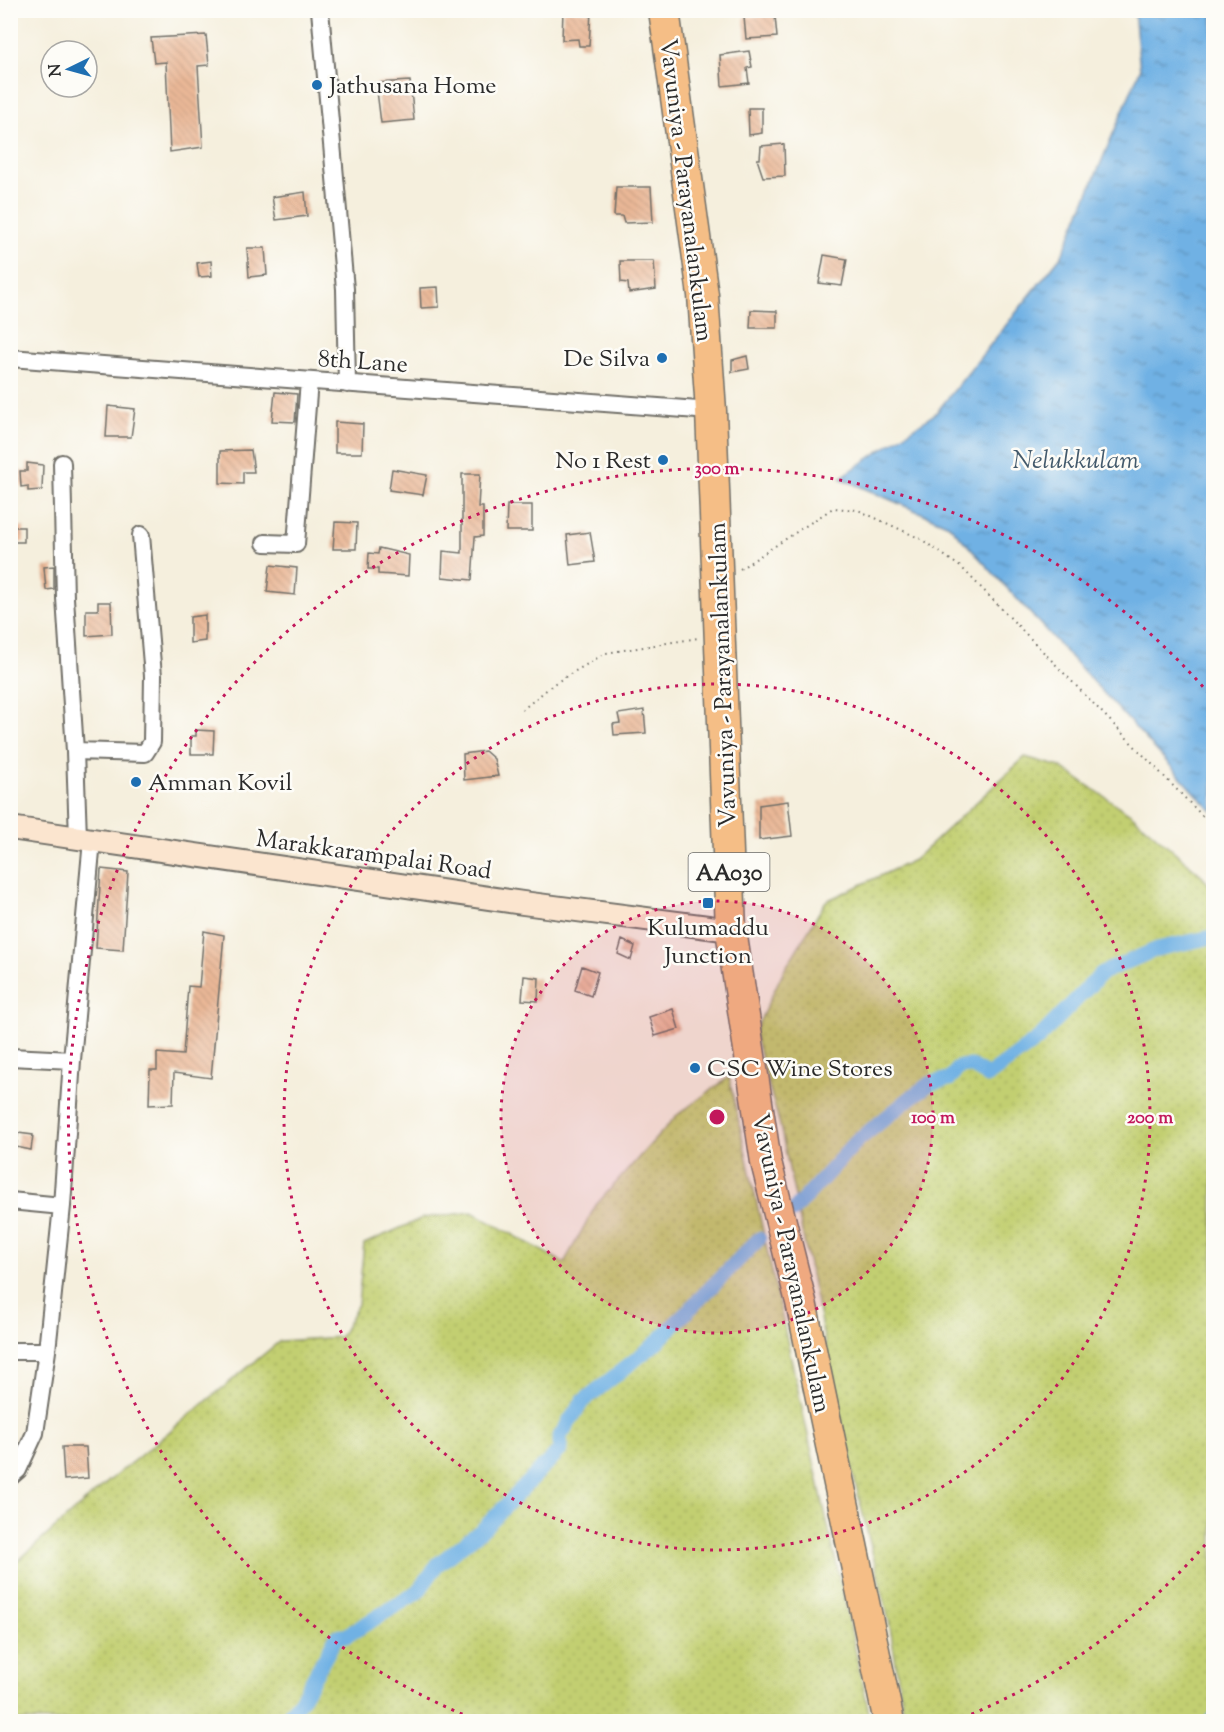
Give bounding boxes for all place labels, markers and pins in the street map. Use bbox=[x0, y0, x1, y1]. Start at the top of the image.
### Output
place label: Jathusana Home bbox=[327, 70, 496, 104]
marker: Jathusana Home bbox=[310, 78, 324, 92]
place label: De Silva bbox=[564, 343, 650, 377]
marker: De Silva bbox=[655, 351, 669, 365]
place label: No 1 Rest bbox=[555, 445, 651, 479]
marker: No 1 Rest bbox=[656, 453, 670, 467]
place label: Amman Kovil bbox=[148, 767, 293, 801]
marker: Amman Kovil bbox=[129, 775, 143, 789]
marker: Kulumaddu Junction bbox=[701, 896, 715, 910]
place label: Kulumaddu Junction bbox=[647, 912, 769, 974]
place label: CSC Wine Stores bbox=[707, 1053, 893, 1087]
marker: CSC Wine Stores bbox=[688, 1061, 702, 1075]
centre of rings bbox=[707, 1107, 727, 1127]

